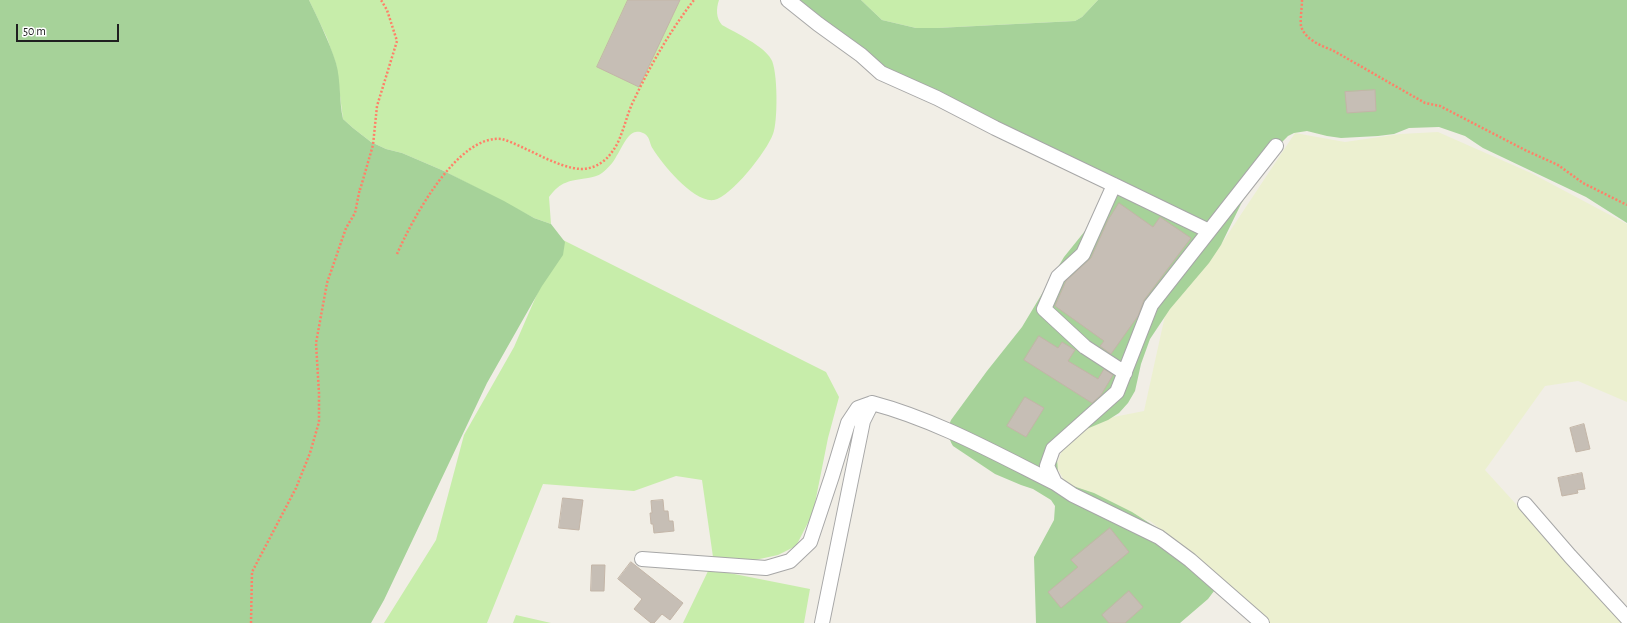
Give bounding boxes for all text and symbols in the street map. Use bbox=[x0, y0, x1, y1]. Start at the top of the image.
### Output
scale bar bbox=[18, 16, 121, 42]
text: 50 m bbox=[23, 25, 46, 37]

